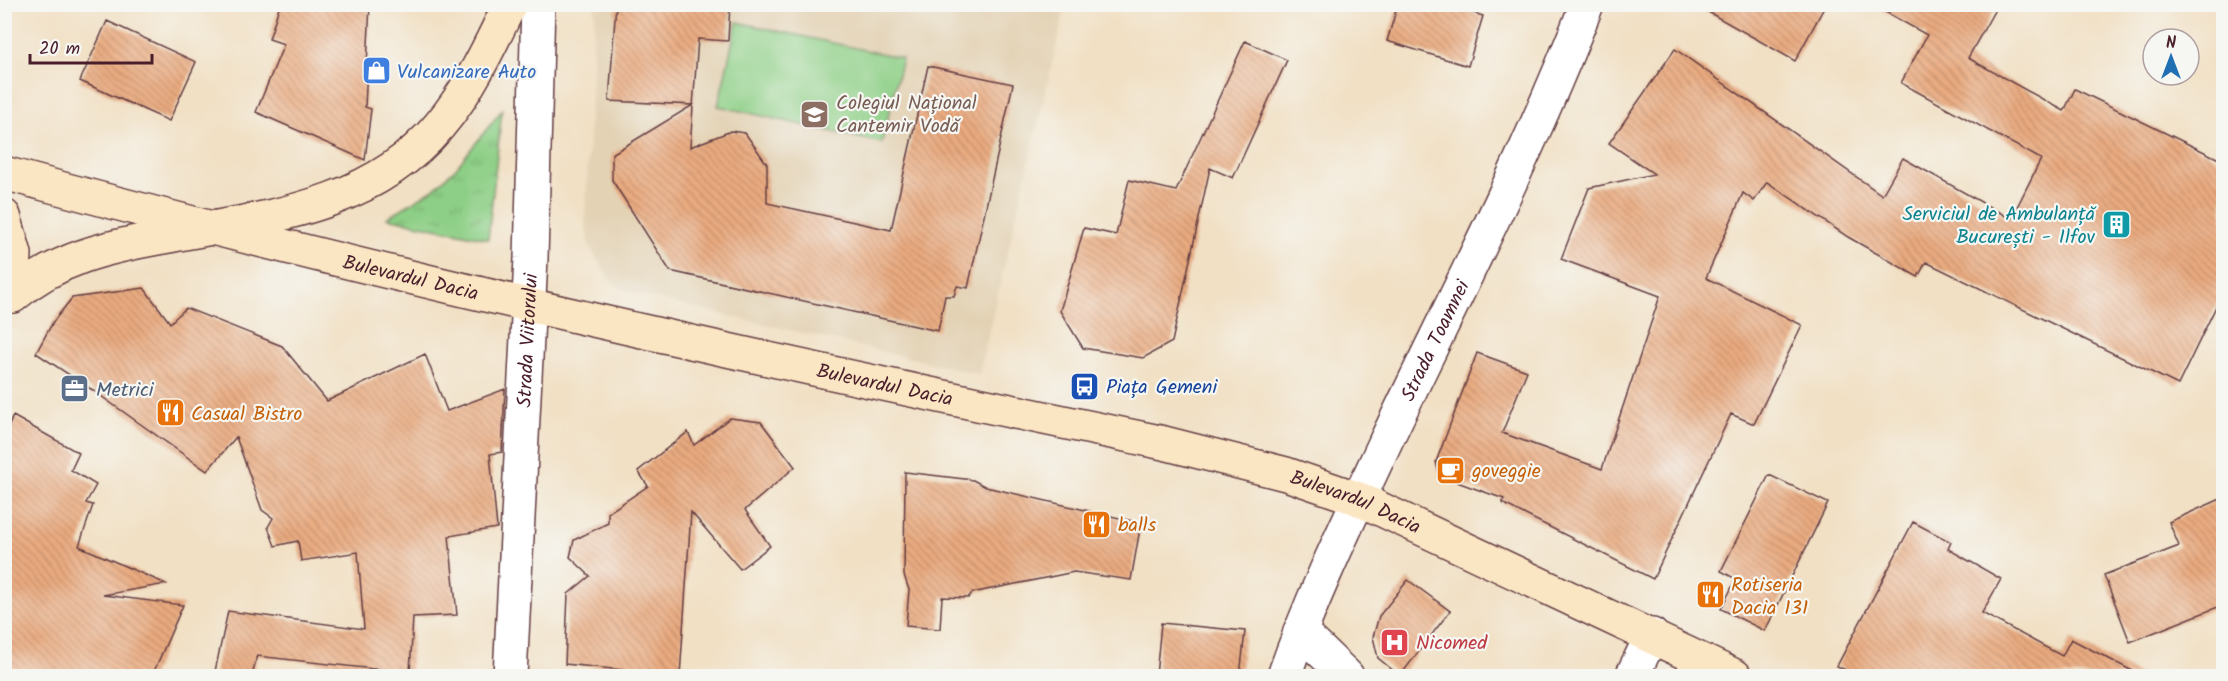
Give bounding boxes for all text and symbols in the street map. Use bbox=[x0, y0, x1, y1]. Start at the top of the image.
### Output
scale bar bbox=[30, 27, 152, 65]
north arrow bbox=[2141, 27, 2201, 87]
text: N bbox=[2166, 31, 2176, 56]
text: 20 m bbox=[39, 35, 80, 64]
shop icon: Vulcanizare Auto bbox=[360, 55, 392, 87]
place label: Vulcanizare Auto bbox=[397, 57, 536, 89]
place label: Colegiul Național Cantemir Vodă bbox=[836, 88, 977, 143]
school or university icon: Colegiul Național Cantemir Vodă bbox=[799, 98, 831, 130]
place label: Serviciul de Ambulanță București - Ilfov bbox=[1903, 199, 2097, 254]
building icon: Serviciul de Ambulanță București - Ilfov bbox=[2100, 208, 2132, 240]
street label: Bulevardul Dacia bbox=[339, 247, 482, 311]
street label: Strada Viitorului bbox=[510, 271, 548, 408]
street label: Strada Toamnei bbox=[1393, 274, 1480, 407]
street label: Bulevardul Dacia bbox=[813, 356, 956, 416]
bus stop icon: Piața Gemeni bbox=[1069, 370, 1101, 402]
place label: Piața Gemeni bbox=[1106, 372, 1218, 404]
office icon: Metrici bbox=[59, 373, 91, 405]
place label: Metrici bbox=[96, 375, 155, 407]
restaurant icon: Casual Bistro bbox=[154, 397, 186, 429]
place label: Casual Bistro bbox=[191, 399, 302, 431]
cafe icon: goveggie bbox=[1435, 454, 1467, 486]
place label: goveggie bbox=[1471, 456, 1541, 488]
street label: Bulevardul Dacia bbox=[1285, 463, 1426, 544]
restaurant icon: balls bbox=[1081, 508, 1113, 540]
place label: balls bbox=[1118, 510, 1157, 542]
place label: Rotiseria Dacia 131 bbox=[1731, 570, 1808, 625]
restaurant icon: Rotiseria Dacia 131 bbox=[1694, 579, 1726, 611]
hospital icon: Nicomed bbox=[1379, 626, 1411, 658]
place label: Nicomed bbox=[1416, 628, 1488, 660]

